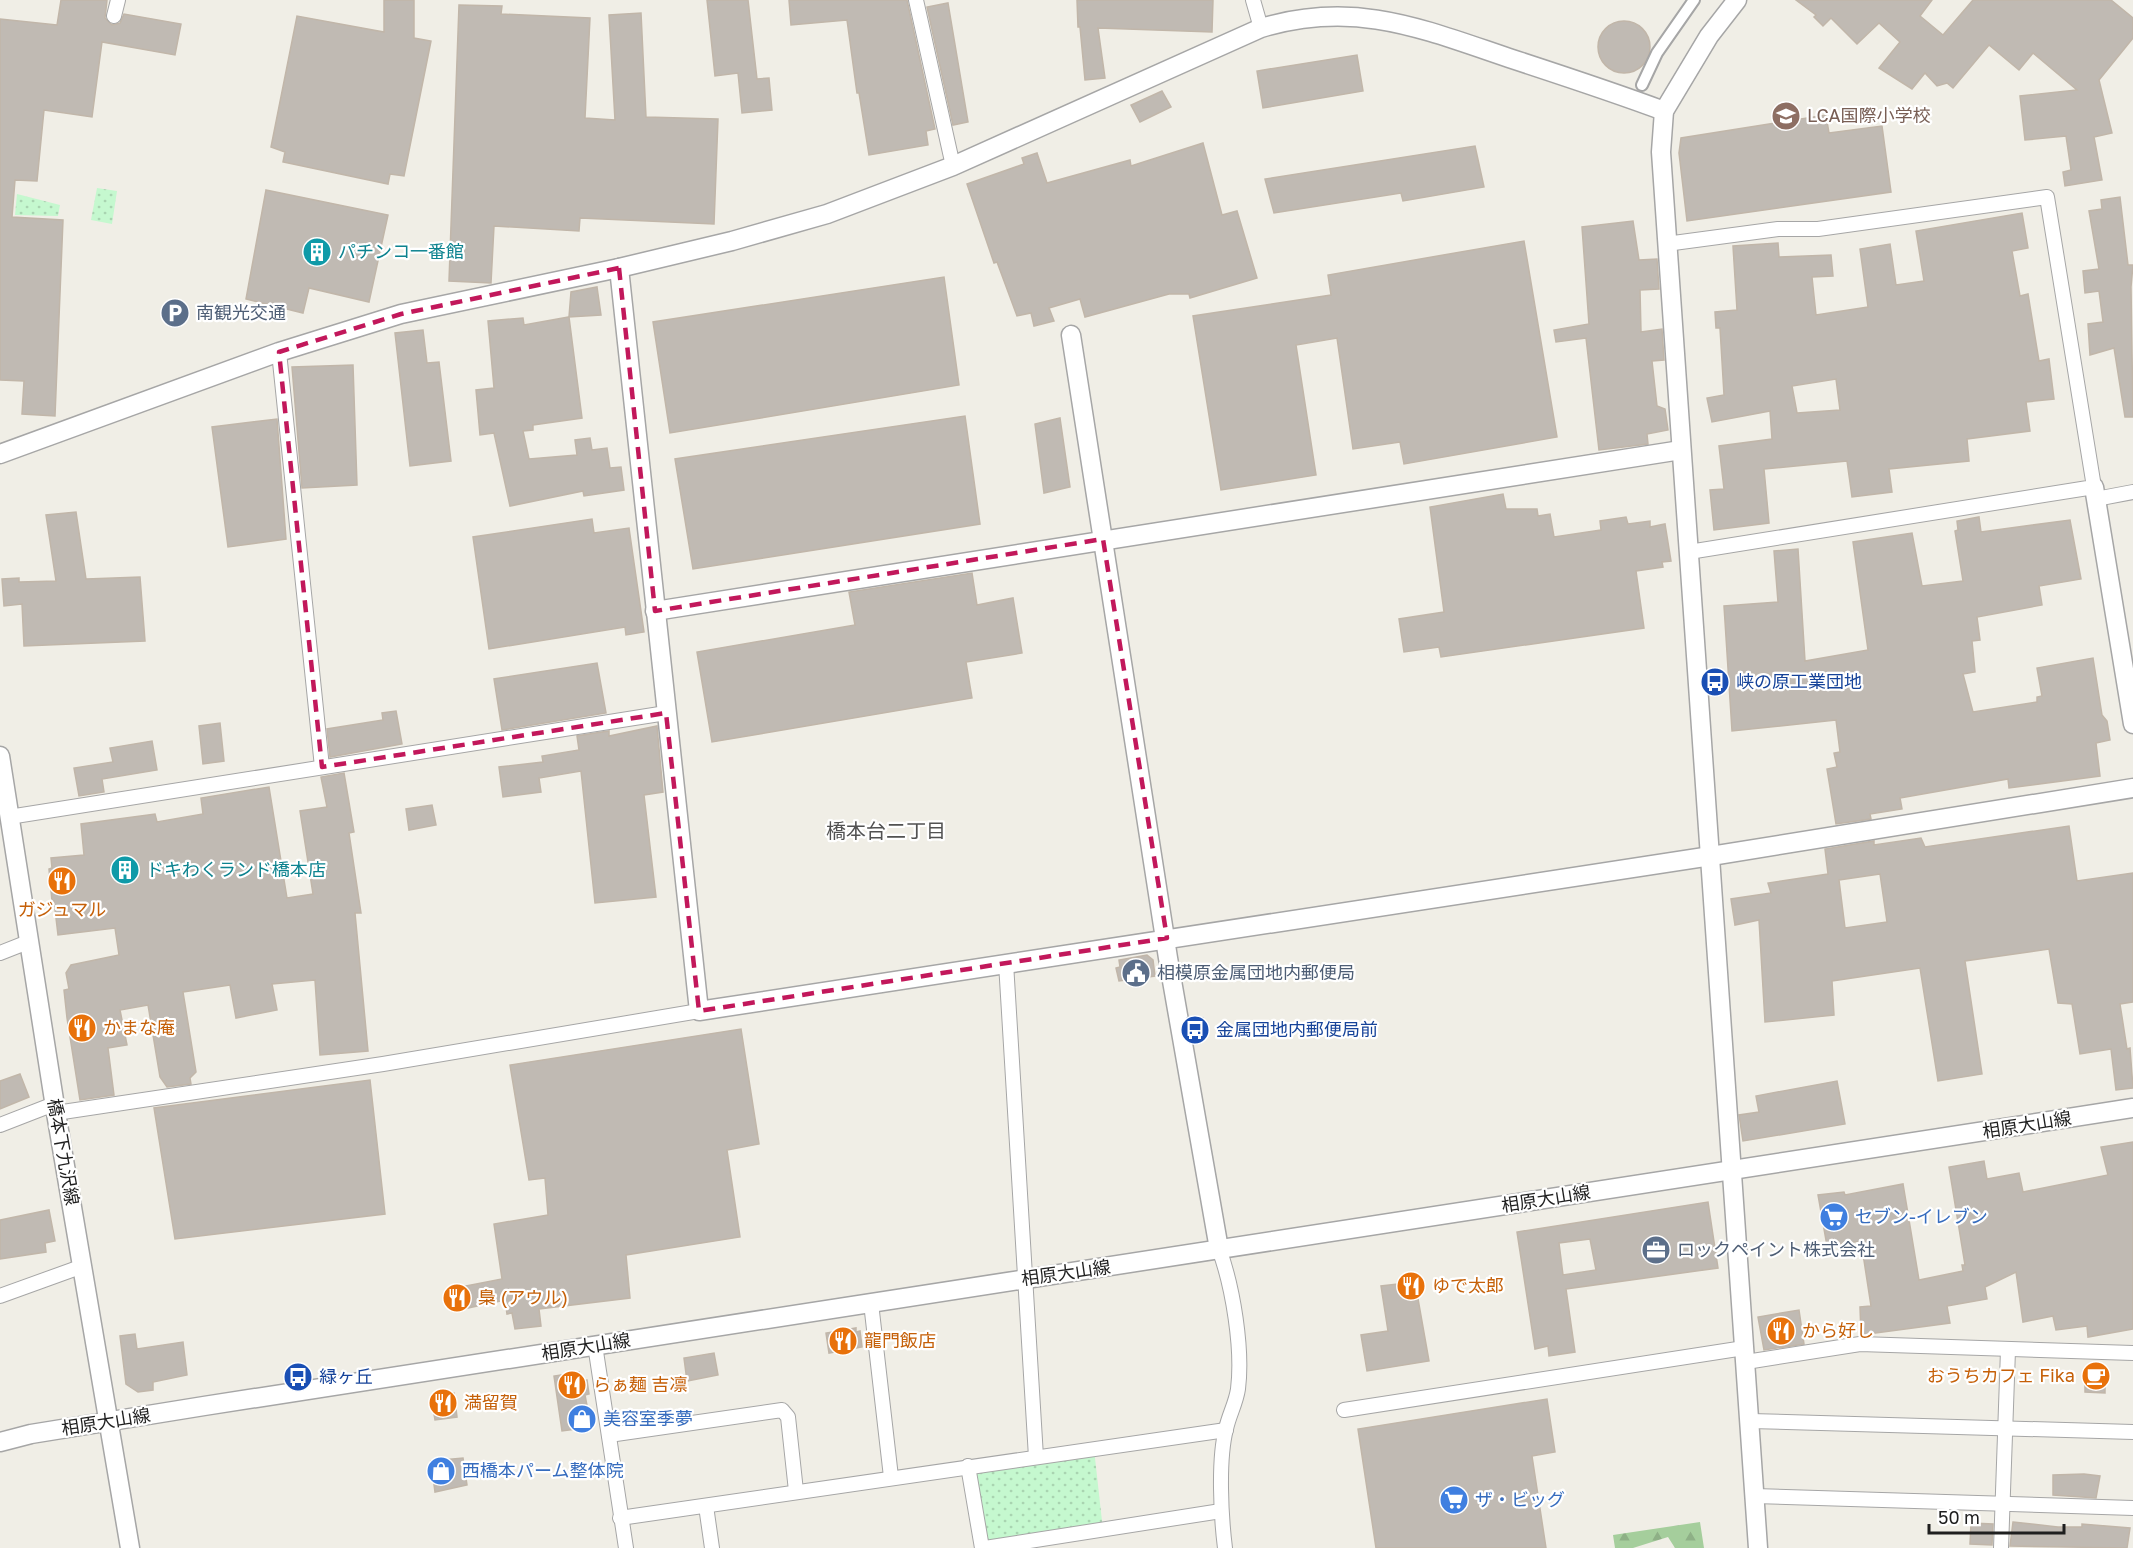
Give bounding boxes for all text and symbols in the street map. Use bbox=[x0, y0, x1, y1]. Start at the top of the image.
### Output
school or university icon: LCA国際小学校 bbox=[1770, 100, 1802, 132]
place label: LCA国際小学校 bbox=[1807, 104, 1930, 126]
building icon: パチンコ一番館 bbox=[301, 236, 333, 268]
place label: パチンコ一番館 bbox=[338, 240, 464, 262]
parking icon: 南観光交通 bbox=[159, 297, 191, 329]
place label: 南観光交通 bbox=[196, 301, 286, 323]
bus stop icon: 峡の原工業団地 bbox=[1699, 666, 1731, 698]
place label: 峡の原工業団地 bbox=[1736, 670, 1862, 692]
district label: 橋本台二丁目 bbox=[826, 818, 946, 842]
building icon: ドキわくランド橋本店 bbox=[109, 854, 141, 886]
place label: ドキわくランド橋本店 bbox=[146, 858, 326, 880]
restaurant icon: ガジュマル bbox=[46, 865, 78, 897]
place label: ガジュマル bbox=[18, 898, 106, 920]
public building icon: 相模原金属団地内郵便局 bbox=[1120, 957, 1152, 989]
place label: 相模原金属団地内郵便局 bbox=[1157, 961, 1355, 983]
restaurant icon: かまな庵 bbox=[66, 1012, 98, 1044]
bus stop icon: 金属団地内郵便局前 bbox=[1179, 1014, 1211, 1046]
place label: かまな庵 bbox=[103, 1016, 175, 1038]
place label: 金属団地内郵便局前 bbox=[1216, 1018, 1378, 1040]
street label: 橋本下九沢線 bbox=[44, 1097, 84, 1207]
street label: 相原大山線 bbox=[1981, 1106, 2073, 1142]
street label: 相原大山線 bbox=[1500, 1180, 1592, 1216]
supermarket icon: セブン-イレブン bbox=[1818, 1201, 1850, 1233]
place label: セブン-イレブン bbox=[1855, 1205, 1988, 1227]
office icon: ロックペイント株式会社 bbox=[1640, 1234, 1672, 1266]
place label: ロックペイント株式会社 bbox=[1677, 1238, 1875, 1260]
street label: 相原大山線 bbox=[1020, 1255, 1112, 1289]
restaurant icon: ゆで太郎 bbox=[1395, 1270, 1427, 1302]
place label: ゆで太郎 bbox=[1432, 1274, 1504, 1296]
restaurant icon: 梟 (アウル) bbox=[441, 1282, 473, 1314]
place label: 梟 (アウル) bbox=[478, 1286, 568, 1308]
restaurant icon: から好し bbox=[1765, 1315, 1797, 1347]
place label: から好し bbox=[1802, 1319, 1874, 1341]
restaurant icon: 龍門飯店 bbox=[827, 1325, 859, 1357]
street label: 相原大山線 bbox=[540, 1328, 632, 1364]
place label: 龍門飯店 bbox=[864, 1329, 936, 1351]
cafe icon: おうちカフェ Fika bbox=[2080, 1360, 2112, 1392]
bus stop icon: 緑ヶ丘 bbox=[282, 1361, 314, 1393]
place label: おうちカフェ Fika bbox=[1927, 1364, 2075, 1386]
place label: 緑ヶ丘 bbox=[319, 1365, 373, 1387]
restaurant icon: らぁ麺 吉凛 bbox=[556, 1369, 588, 1401]
place label: らぁ麺 吉凛 bbox=[593, 1373, 688, 1395]
restaurant icon: 満留賀 bbox=[427, 1387, 459, 1419]
place label: 満留賀 bbox=[464, 1391, 518, 1413]
street label: 相原大山線 bbox=[60, 1403, 152, 1439]
shop icon: 美容室季夢 bbox=[566, 1403, 598, 1435]
place label: 美容室季夢 bbox=[603, 1407, 693, 1429]
shop icon: 西橋本パーム整体院 bbox=[425, 1455, 457, 1487]
place label: 西橋本パーム整体院 bbox=[462, 1459, 623, 1481]
supermarket icon: ザ・ビッグ bbox=[1438, 1484, 1470, 1516]
place label: ザ・ビッグ bbox=[1475, 1488, 1565, 1510]
scale bar bbox=[1929, 1497, 2064, 1535]
text: 50 m bbox=[1938, 1506, 1980, 1528]

